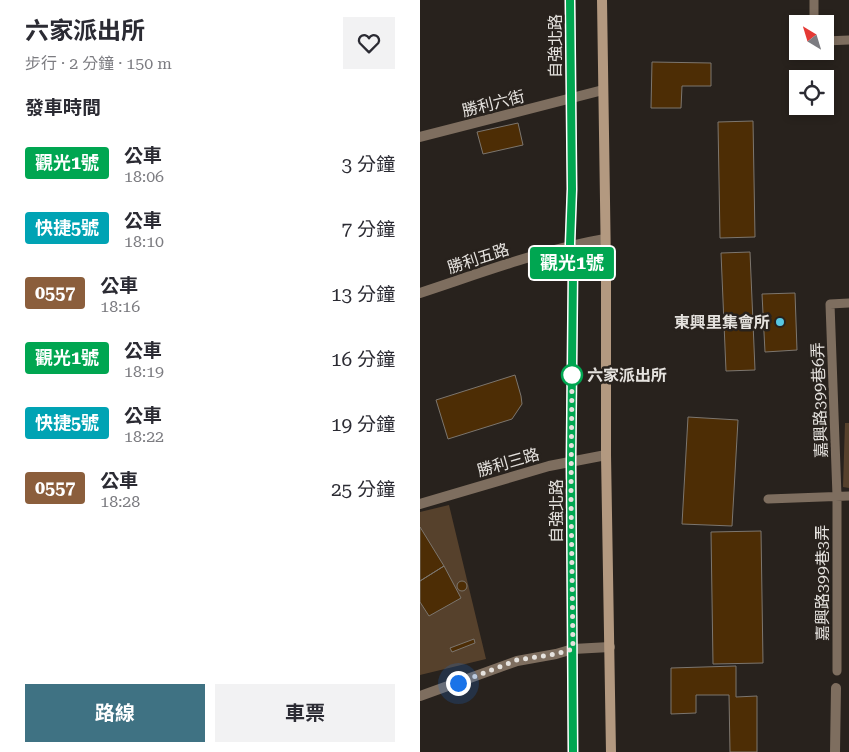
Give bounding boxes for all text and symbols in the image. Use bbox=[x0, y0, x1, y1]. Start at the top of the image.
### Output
street label: 自強北路 bbox=[546, 14, 565, 78]
north arrow bbox=[789, 15, 834, 60]
map controls bbox=[789, 15, 834, 115]
text: 六家派出所 bbox=[25, 17, 145, 45]
button: heart bbox=[343, 17, 395, 69]
text: 步行 · 2 分鐘 · 150 m bbox=[25, 54, 172, 73]
button: locate bbox=[789, 70, 834, 115]
street label: 勝利六街 bbox=[460, 87, 526, 120]
text: 發車時間 bbox=[25, 96, 101, 119]
text: 公車 bbox=[124, 144, 162, 167]
text: 觀光1號 bbox=[35, 152, 99, 173]
text: 3 分鐘 bbox=[342, 153, 395, 176]
text: 18:06 bbox=[124, 167, 164, 186]
text: 公車 bbox=[124, 209, 162, 232]
text: 快捷5號 bbox=[35, 217, 99, 238]
text: 7 分鐘 bbox=[342, 218, 395, 241]
text: 18:10 bbox=[124, 232, 164, 251]
street label: 勝利五路 bbox=[445, 240, 512, 277]
line badge: 觀光1號 bbox=[537, 247, 607, 279]
text: 觀光1號 bbox=[540, 252, 604, 273]
text: 公車 bbox=[100, 274, 138, 297]
text: 0557 bbox=[35, 282, 75, 303]
text: 13 分鐘 bbox=[331, 283, 395, 306]
text: 18:16 bbox=[100, 297, 140, 316]
place label: 東興里集會所 bbox=[674, 313, 770, 332]
marker: 東興里集會所 bbox=[774, 316, 786, 328]
text: 公車 bbox=[124, 339, 162, 362]
street label: 嘉興路399巷6弄 bbox=[808, 342, 831, 458]
text: 觀光1號 bbox=[35, 347, 99, 368]
text: 16 分鐘 bbox=[331, 348, 395, 371]
text: 18:19 bbox=[124, 362, 164, 381]
marker: 六家派出所 bbox=[561, 364, 583, 386]
place label: 六家派出所 bbox=[587, 366, 667, 385]
text: 公車 bbox=[124, 404, 162, 427]
text: 快捷5號 bbox=[35, 412, 99, 433]
text: 19 分鐘 bbox=[331, 413, 395, 436]
text: 18:22 bbox=[124, 427, 164, 446]
street label: 勝利三路 bbox=[475, 445, 542, 480]
text: 公車 bbox=[100, 469, 138, 492]
text: 0557 bbox=[35, 477, 75, 498]
text: 25 分鐘 bbox=[331, 478, 395, 501]
street label: 自強北路 bbox=[547, 479, 566, 543]
text: 18:28 bbox=[100, 492, 140, 511]
street label: 嘉興路399巷3弄 bbox=[813, 525, 832, 641]
your location bbox=[446, 671, 471, 696]
button: 路線 bbox=[25, 684, 205, 742]
button: 車票 bbox=[215, 684, 395, 742]

